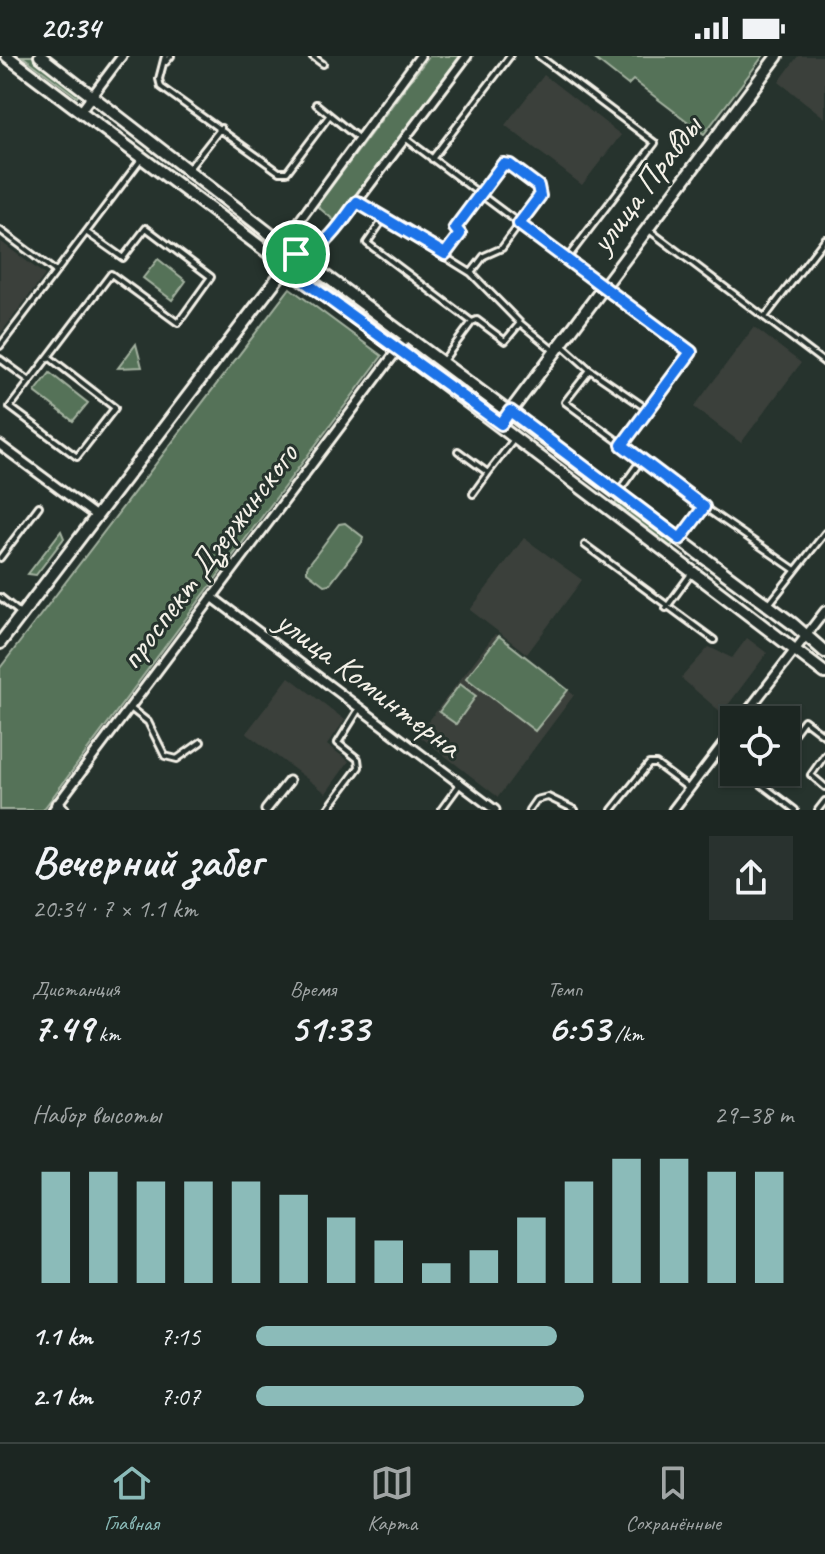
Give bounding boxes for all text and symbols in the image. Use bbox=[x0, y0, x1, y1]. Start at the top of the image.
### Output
text: 20:34 bbox=[40, 9, 100, 47]
street label: улица Правды bbox=[578, 104, 712, 263]
pin bbox=[262, 220, 330, 288]
icon: arrive bbox=[274, 232, 318, 276]
street label: проспект Дзержинского bbox=[109, 433, 308, 678]
street label: улица Коминтерна bbox=[266, 598, 472, 768]
map controls bbox=[720, 706, 800, 786]
button: locate bbox=[720, 706, 800, 786]
text: Вечерний забег bbox=[32, 834, 262, 889]
button: share bbox=[709, 836, 793, 920]
text: 20:34 · 7 × 1.1 km bbox=[32, 892, 198, 925]
text: Дистанция bbox=[32, 975, 120, 1003]
text: Время bbox=[290, 975, 336, 1003]
text: Темп bbox=[547, 975, 583, 1003]
text: 7.49 bbox=[32, 1003, 93, 1053]
text: 51:33 bbox=[290, 1003, 369, 1053]
text: 6:53 bbox=[547, 1003, 609, 1053]
text: km bbox=[93, 1020, 120, 1048]
text: /km bbox=[609, 1020, 644, 1048]
text: Набор высоты bbox=[32, 1098, 161, 1131]
text: 29–38 m bbox=[714, 1098, 793, 1131]
text: 1.1 km bbox=[32, 1320, 92, 1353]
text: 7:15 bbox=[160, 1320, 200, 1353]
text: 2.1 km bbox=[32, 1380, 92, 1413]
text: 7:07 bbox=[160, 1380, 200, 1413]
tab: Главная bbox=[104, 1461, 159, 1537]
tab: Карта bbox=[367, 1461, 417, 1537]
tab: Сохранённые bbox=[625, 1461, 721, 1537]

